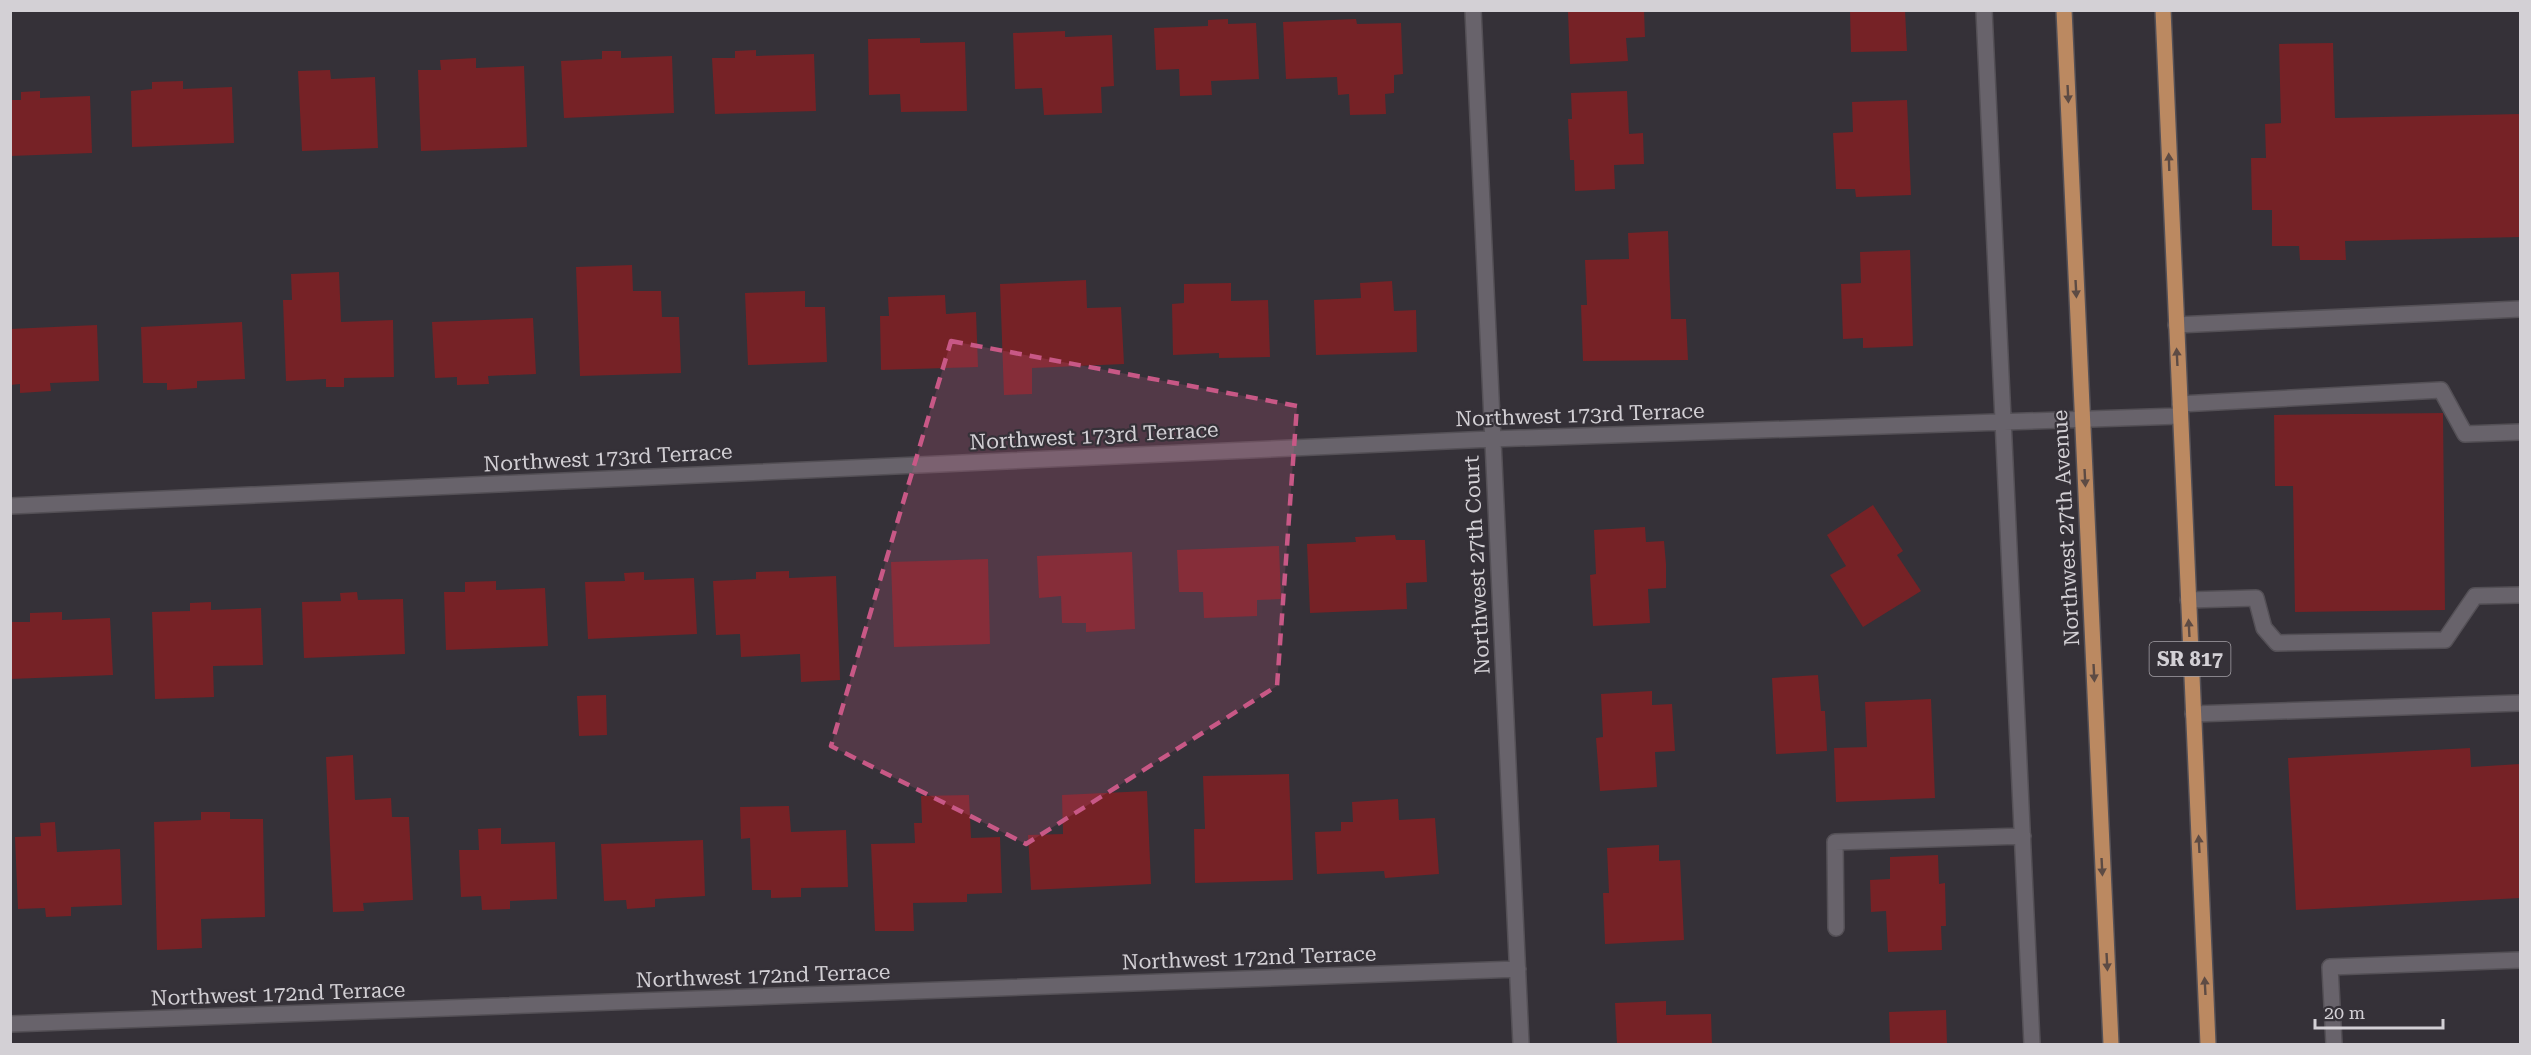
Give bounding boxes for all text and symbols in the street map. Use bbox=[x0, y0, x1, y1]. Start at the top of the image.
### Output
one-way arrow bbox=[2063, 85, 2072, 104]
one-way arrow bbox=[2165, 153, 2174, 172]
one-way arrow bbox=[2072, 280, 2081, 299]
one-way arrow bbox=[2173, 348, 2182, 367]
street label: Northwest 173rd Terrace bbox=[1455, 399, 1705, 431]
street label: Northwest 27th Avenue bbox=[2048, 409, 2084, 647]
street label: Northwest 173rd Terrace bbox=[969, 417, 1219, 455]
street label: Northwest 173rd Terrace bbox=[483, 439, 733, 477]
street label: Northwest 27th Court bbox=[1459, 455, 1495, 675]
one-way arrow bbox=[2080, 468, 2089, 487]
one-way arrow bbox=[2185, 619, 2194, 638]
road number: SR 817 bbox=[2150, 642, 2230, 676]
one-way arrow bbox=[2089, 663, 2098, 682]
one-way arrow bbox=[2194, 834, 2203, 853]
one-way arrow bbox=[2098, 858, 2107, 877]
street label: Northwest 172nd Terrace bbox=[1121, 942, 1377, 974]
one-way arrow bbox=[2102, 953, 2111, 972]
street label: Northwest 172nd Terrace bbox=[635, 960, 891, 992]
one-way arrow bbox=[2200, 977, 2210, 996]
street label: Northwest 172nd Terrace bbox=[150, 978, 406, 1010]
scale bar bbox=[2315, 992, 2442, 1030]
text: 20 m bbox=[2324, 1002, 2365, 1023]

